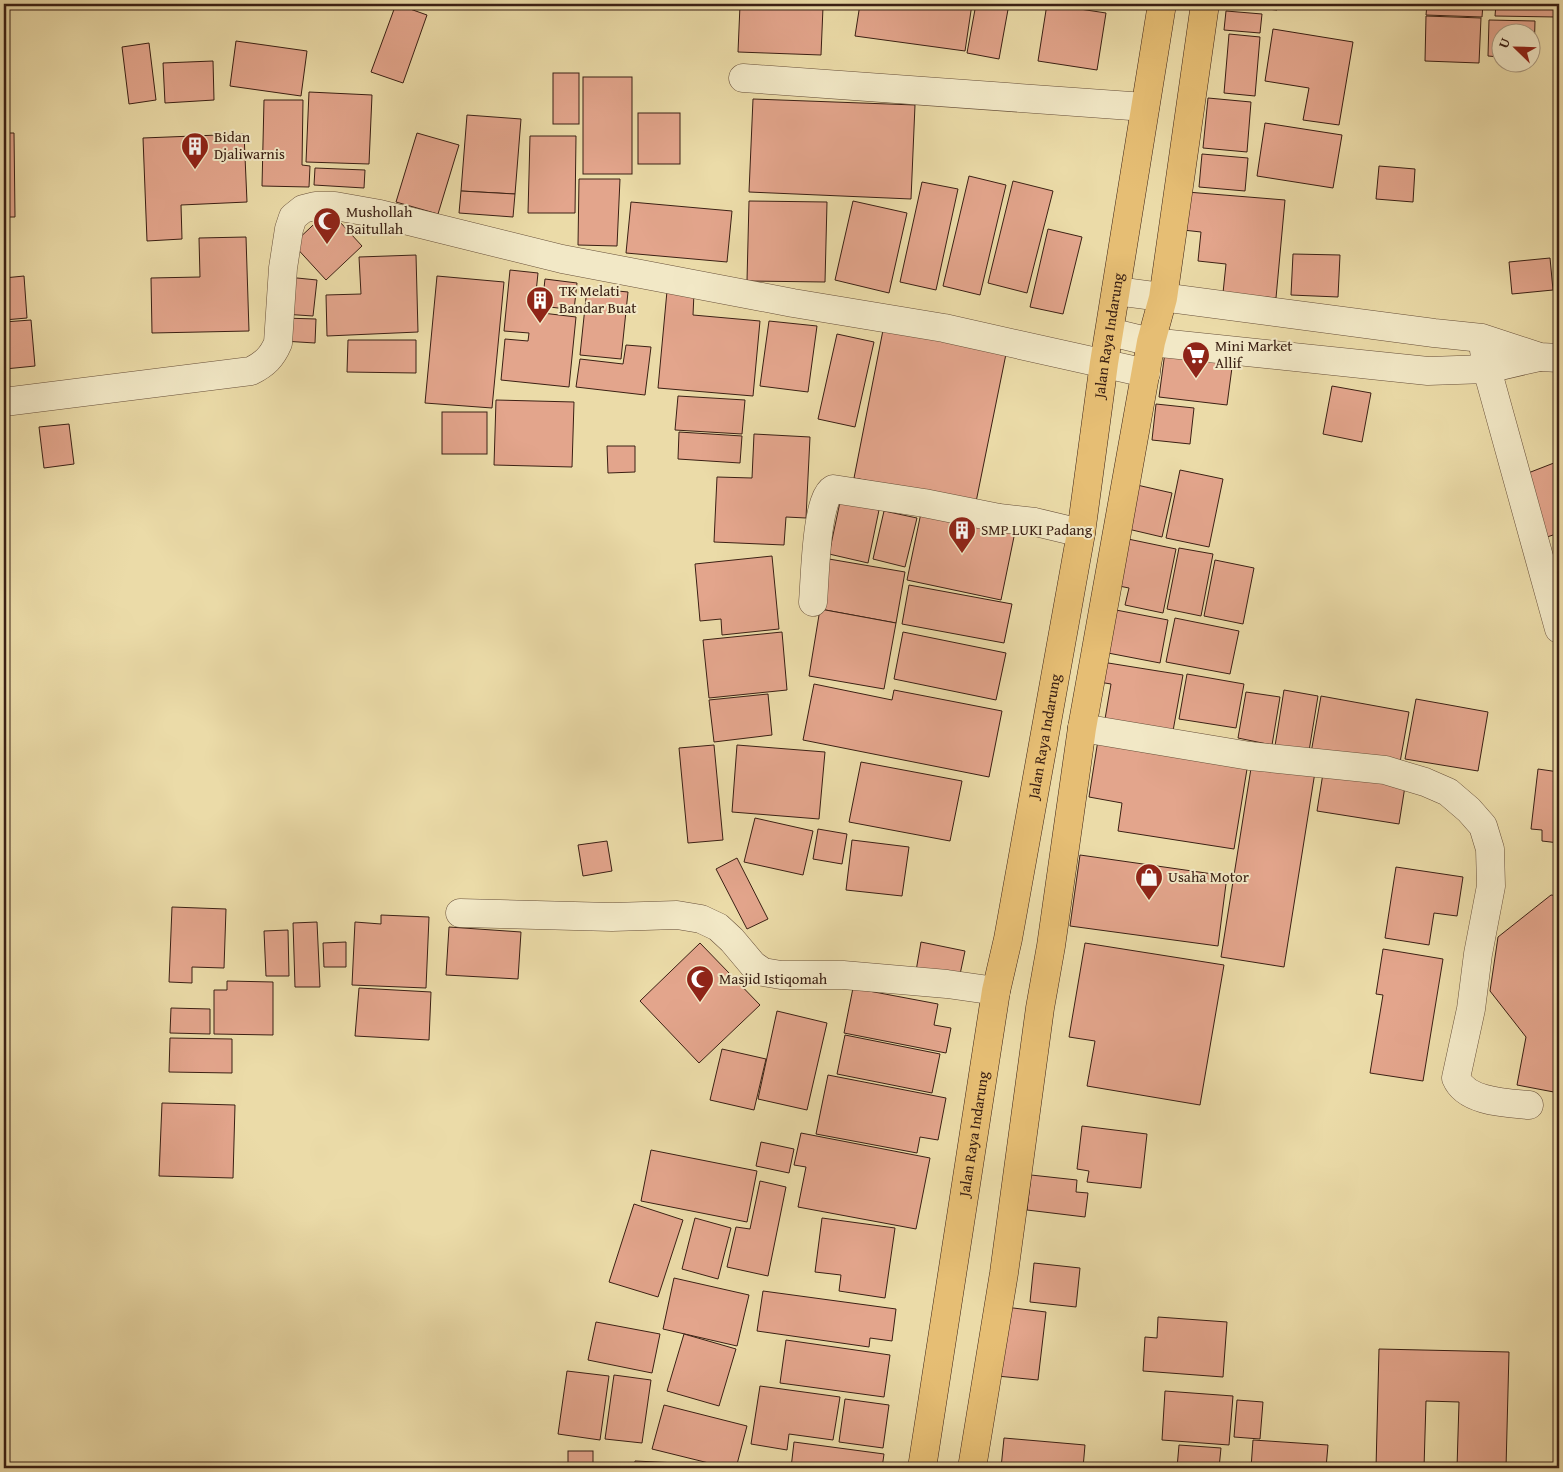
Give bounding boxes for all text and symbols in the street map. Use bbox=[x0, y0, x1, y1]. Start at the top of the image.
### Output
north arrow bbox=[1490, 22, 1540, 72]
text: U bbox=[1493, 34, 1515, 51]
place label: Bidan Djaliwarnis bbox=[214, 126, 285, 164]
building icon: Bidan Djaliwarnis bbox=[180, 131, 210, 170]
place label: Mushollah Baitullah bbox=[346, 201, 413, 239]
mosque icon: Mushollah Baitullah bbox=[312, 206, 342, 245]
street label: Jalan Raya Indarung bbox=[1088, 271, 1129, 401]
place label: TK Melati Bandar Buat bbox=[559, 280, 637, 318]
building icon: TK Melati Bandar Buat bbox=[525, 285, 555, 324]
place label: Mini Market Allif bbox=[1215, 335, 1293, 373]
supermarket icon: Mini Market Allif bbox=[1181, 340, 1211, 379]
building icon: SMP LUKI Padang bbox=[947, 515, 977, 554]
place label: SMP LUKI Padang bbox=[981, 519, 1093, 540]
street label: Jalan Raya Indarung bbox=[1022, 672, 1066, 802]
shop icon: Usaha Motor bbox=[1134, 862, 1164, 901]
place label: Usaha Motor bbox=[1168, 866, 1249, 887]
mosque icon: Masjid Istiqomah bbox=[685, 964, 715, 1003]
place label: Masjid Istiqomah bbox=[719, 968, 828, 989]
street label: Jalan Raya Indarung bbox=[953, 1069, 993, 1200]

